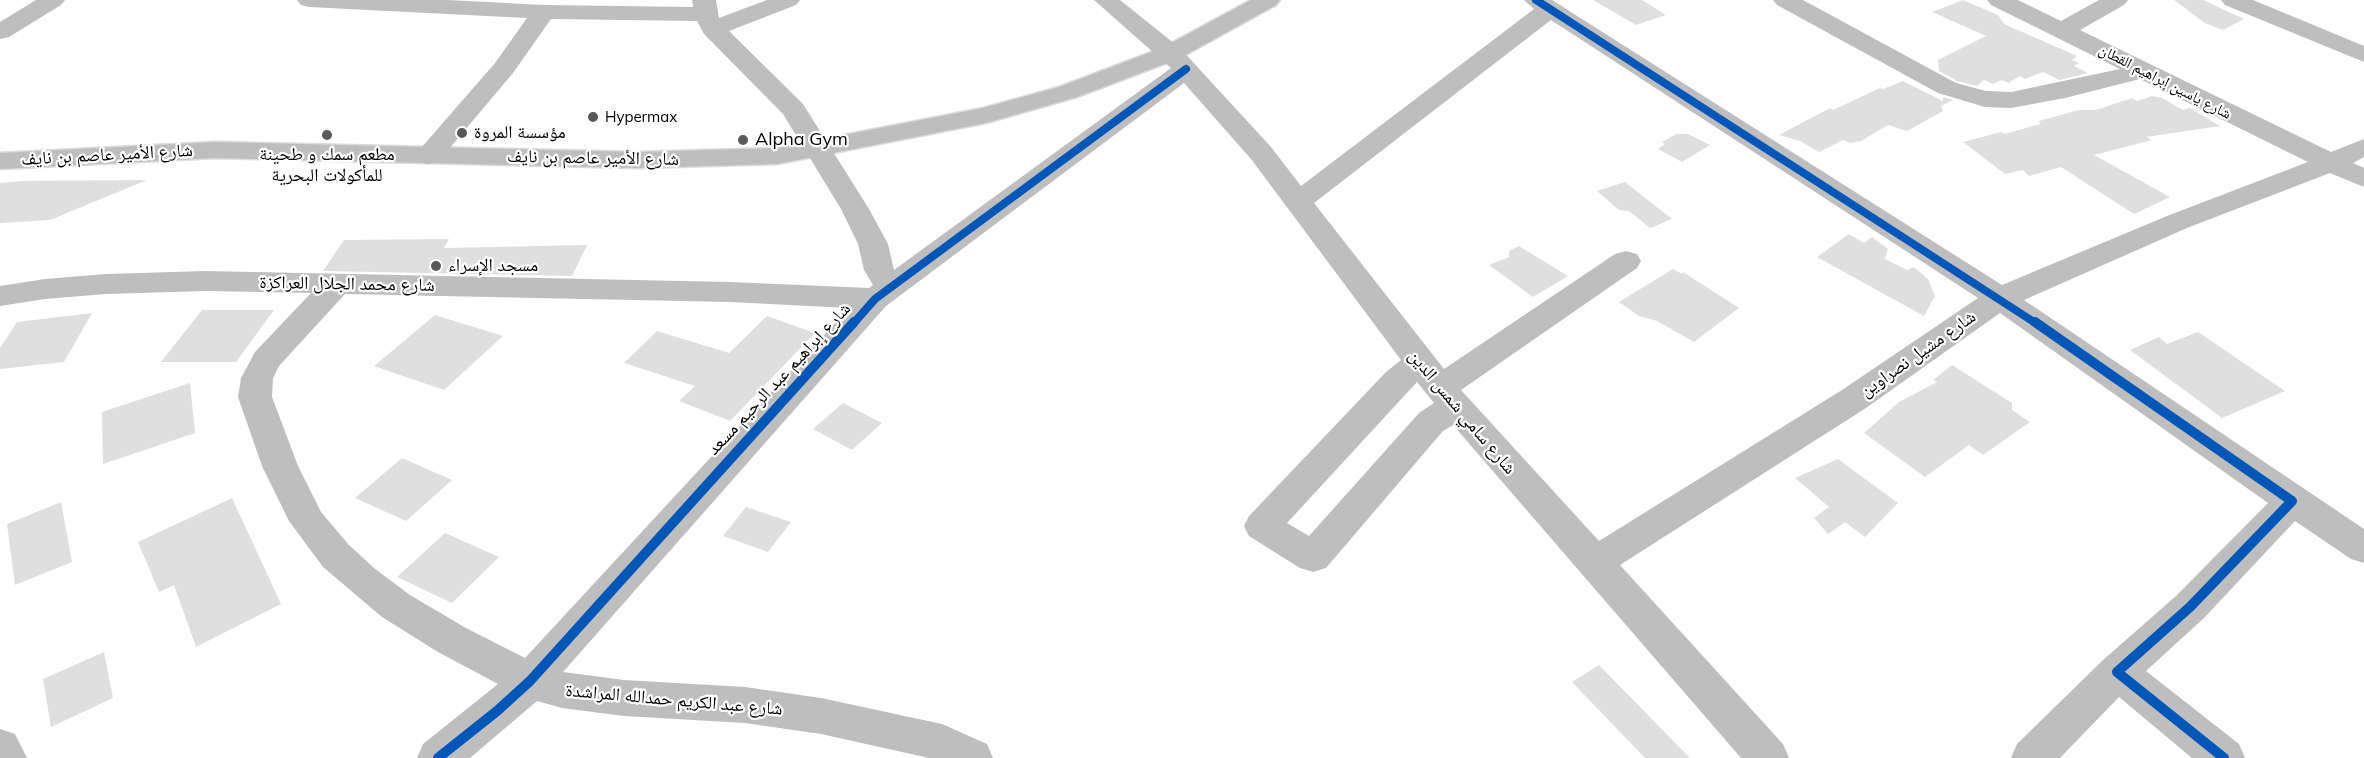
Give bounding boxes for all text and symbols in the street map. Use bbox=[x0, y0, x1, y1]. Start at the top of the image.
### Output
street label: شارع ياسين إبراهيم القطان bbox=[2096, 41, 2234, 123]
place label: Hypermax bbox=[605, 108, 677, 126]
marker: Hypermax bbox=[586, 110, 600, 124]
place label: مؤسسة المروة bbox=[474, 122, 566, 144]
marker: مؤسسة المروة bbox=[455, 126, 469, 140]
marker: مطعم سمك و طحينة للمأكولات البحرية bbox=[320, 128, 334, 142]
place label: Alpha Gym bbox=[755, 129, 848, 151]
marker: Alpha Gym bbox=[736, 133, 750, 147]
street label: شارع الأمير عاصم بن نايف bbox=[21, 140, 193, 170]
place label: مطعم سمك و طحينة للمأكولات البحرية bbox=[259, 144, 395, 186]
street label: شارع الأمير عاصم بن نايف bbox=[507, 146, 679, 170]
place label: مسجد الإسراء bbox=[448, 255, 538, 277]
marker: مسجد الإسراء bbox=[429, 259, 443, 273]
street label: شارع محمد الجلال العراكزة bbox=[259, 272, 435, 296]
street label: شارع إبراهيم عبد الرحيم مسعد bbox=[703, 298, 855, 460]
street label: شارع مشيل نصراوين bbox=[1856, 306, 1980, 402]
street label: شارع سامي شمس الدين bbox=[1404, 345, 1520, 479]
street label: شارع عبد الكريم حمدالله المراشدة bbox=[564, 680, 784, 720]

